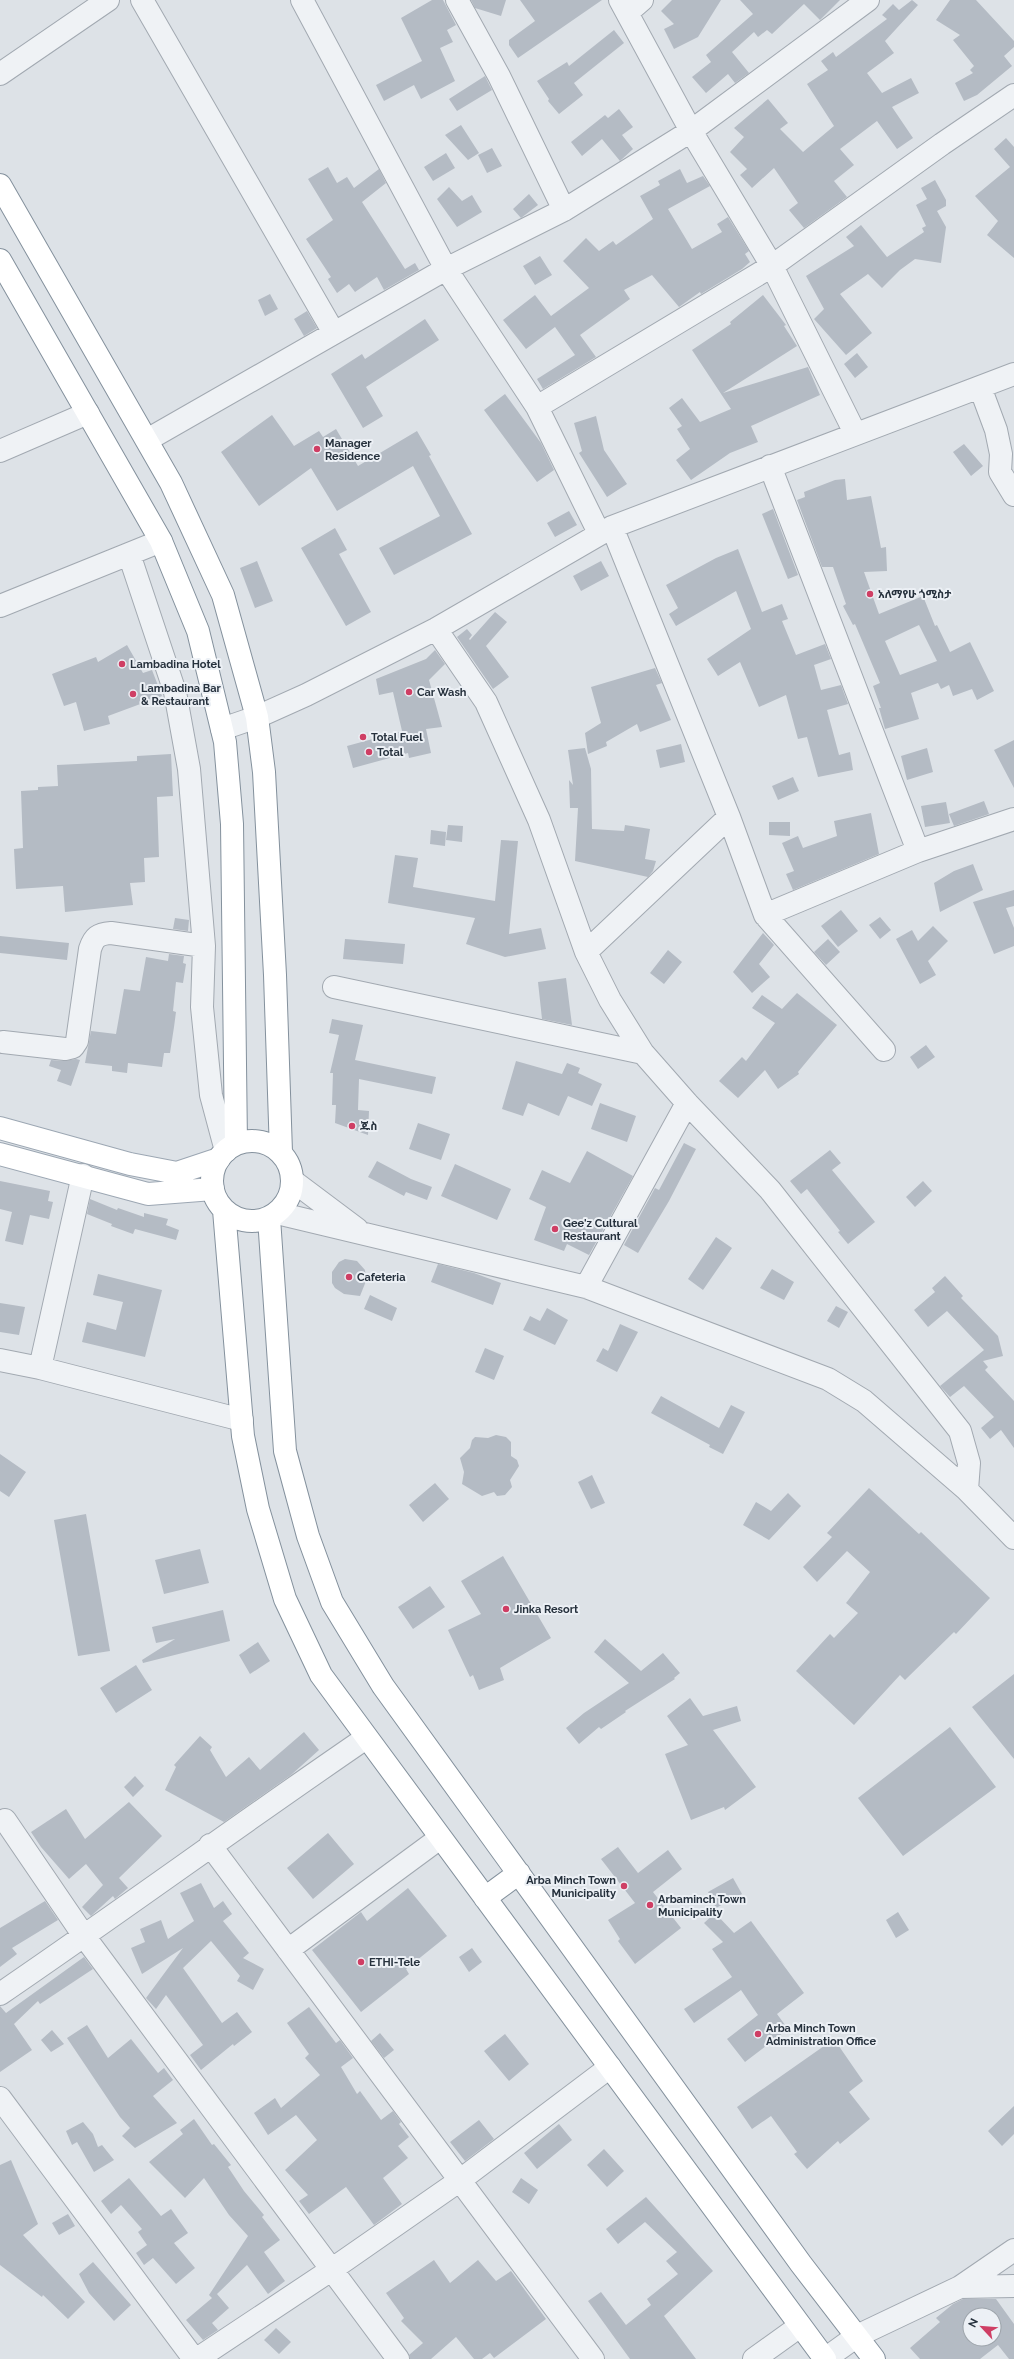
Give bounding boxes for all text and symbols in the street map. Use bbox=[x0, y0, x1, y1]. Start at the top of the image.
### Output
place label: Manager Residence bbox=[325, 437, 380, 463]
marker: Manager Residence bbox=[312, 444, 322, 454]
place label: አለማየሁ ጎሚስታ bbox=[878, 588, 951, 601]
marker: አለማየሁ ጎሚስታ bbox=[865, 589, 875, 599]
place label: Lambadina Hotel bbox=[130, 658, 221, 671]
marker: Lambadina Hotel bbox=[117, 659, 127, 669]
place label: Lambadina Bar & Restaurant bbox=[141, 682, 222, 708]
place label: Car Wash bbox=[417, 686, 467, 699]
marker: Car Wash bbox=[404, 687, 414, 697]
marker: Lambadina Bar & Restaurant bbox=[128, 689, 138, 699]
place label: Total Fuel bbox=[371, 731, 423, 744]
marker: Total Fuel bbox=[358, 732, 368, 742]
place label: Total bbox=[377, 746, 404, 759]
marker: Total bbox=[364, 747, 374, 757]
place label: ጁስ bbox=[360, 1120, 377, 1133]
marker: ጁስ bbox=[347, 1121, 357, 1131]
place label: Gee'z Cultural Restaurant bbox=[563, 1217, 638, 1243]
marker: Gee'z Cultural Restaurant bbox=[550, 1224, 560, 1234]
place label: Cafeteria bbox=[357, 1271, 405, 1284]
marker: Cafeteria bbox=[344, 1272, 354, 1282]
place label: Jinka Resort bbox=[514, 1603, 579, 1616]
marker: Jinka Resort bbox=[501, 1604, 511, 1614]
place label: Arba Minch Town Municipality bbox=[526, 1874, 616, 1900]
marker: Arba Minch Town Municipality bbox=[619, 1881, 629, 1891]
place label: Arbaminch Town Municipality bbox=[658, 1893, 746, 1919]
marker: Arbaminch Town Municipality bbox=[645, 1900, 655, 1910]
place label: ETHI-Tele bbox=[369, 1956, 421, 1969]
marker: ETHI-Tele bbox=[356, 1957, 366, 1967]
place label: Arba Minch Town Administration Office bbox=[766, 2022, 877, 2048]
marker: Arba Minch Town Administration Office bbox=[753, 2029, 763, 2039]
north arrow bbox=[962, 2307, 1002, 2347]
text: N bbox=[966, 2316, 981, 2329]

